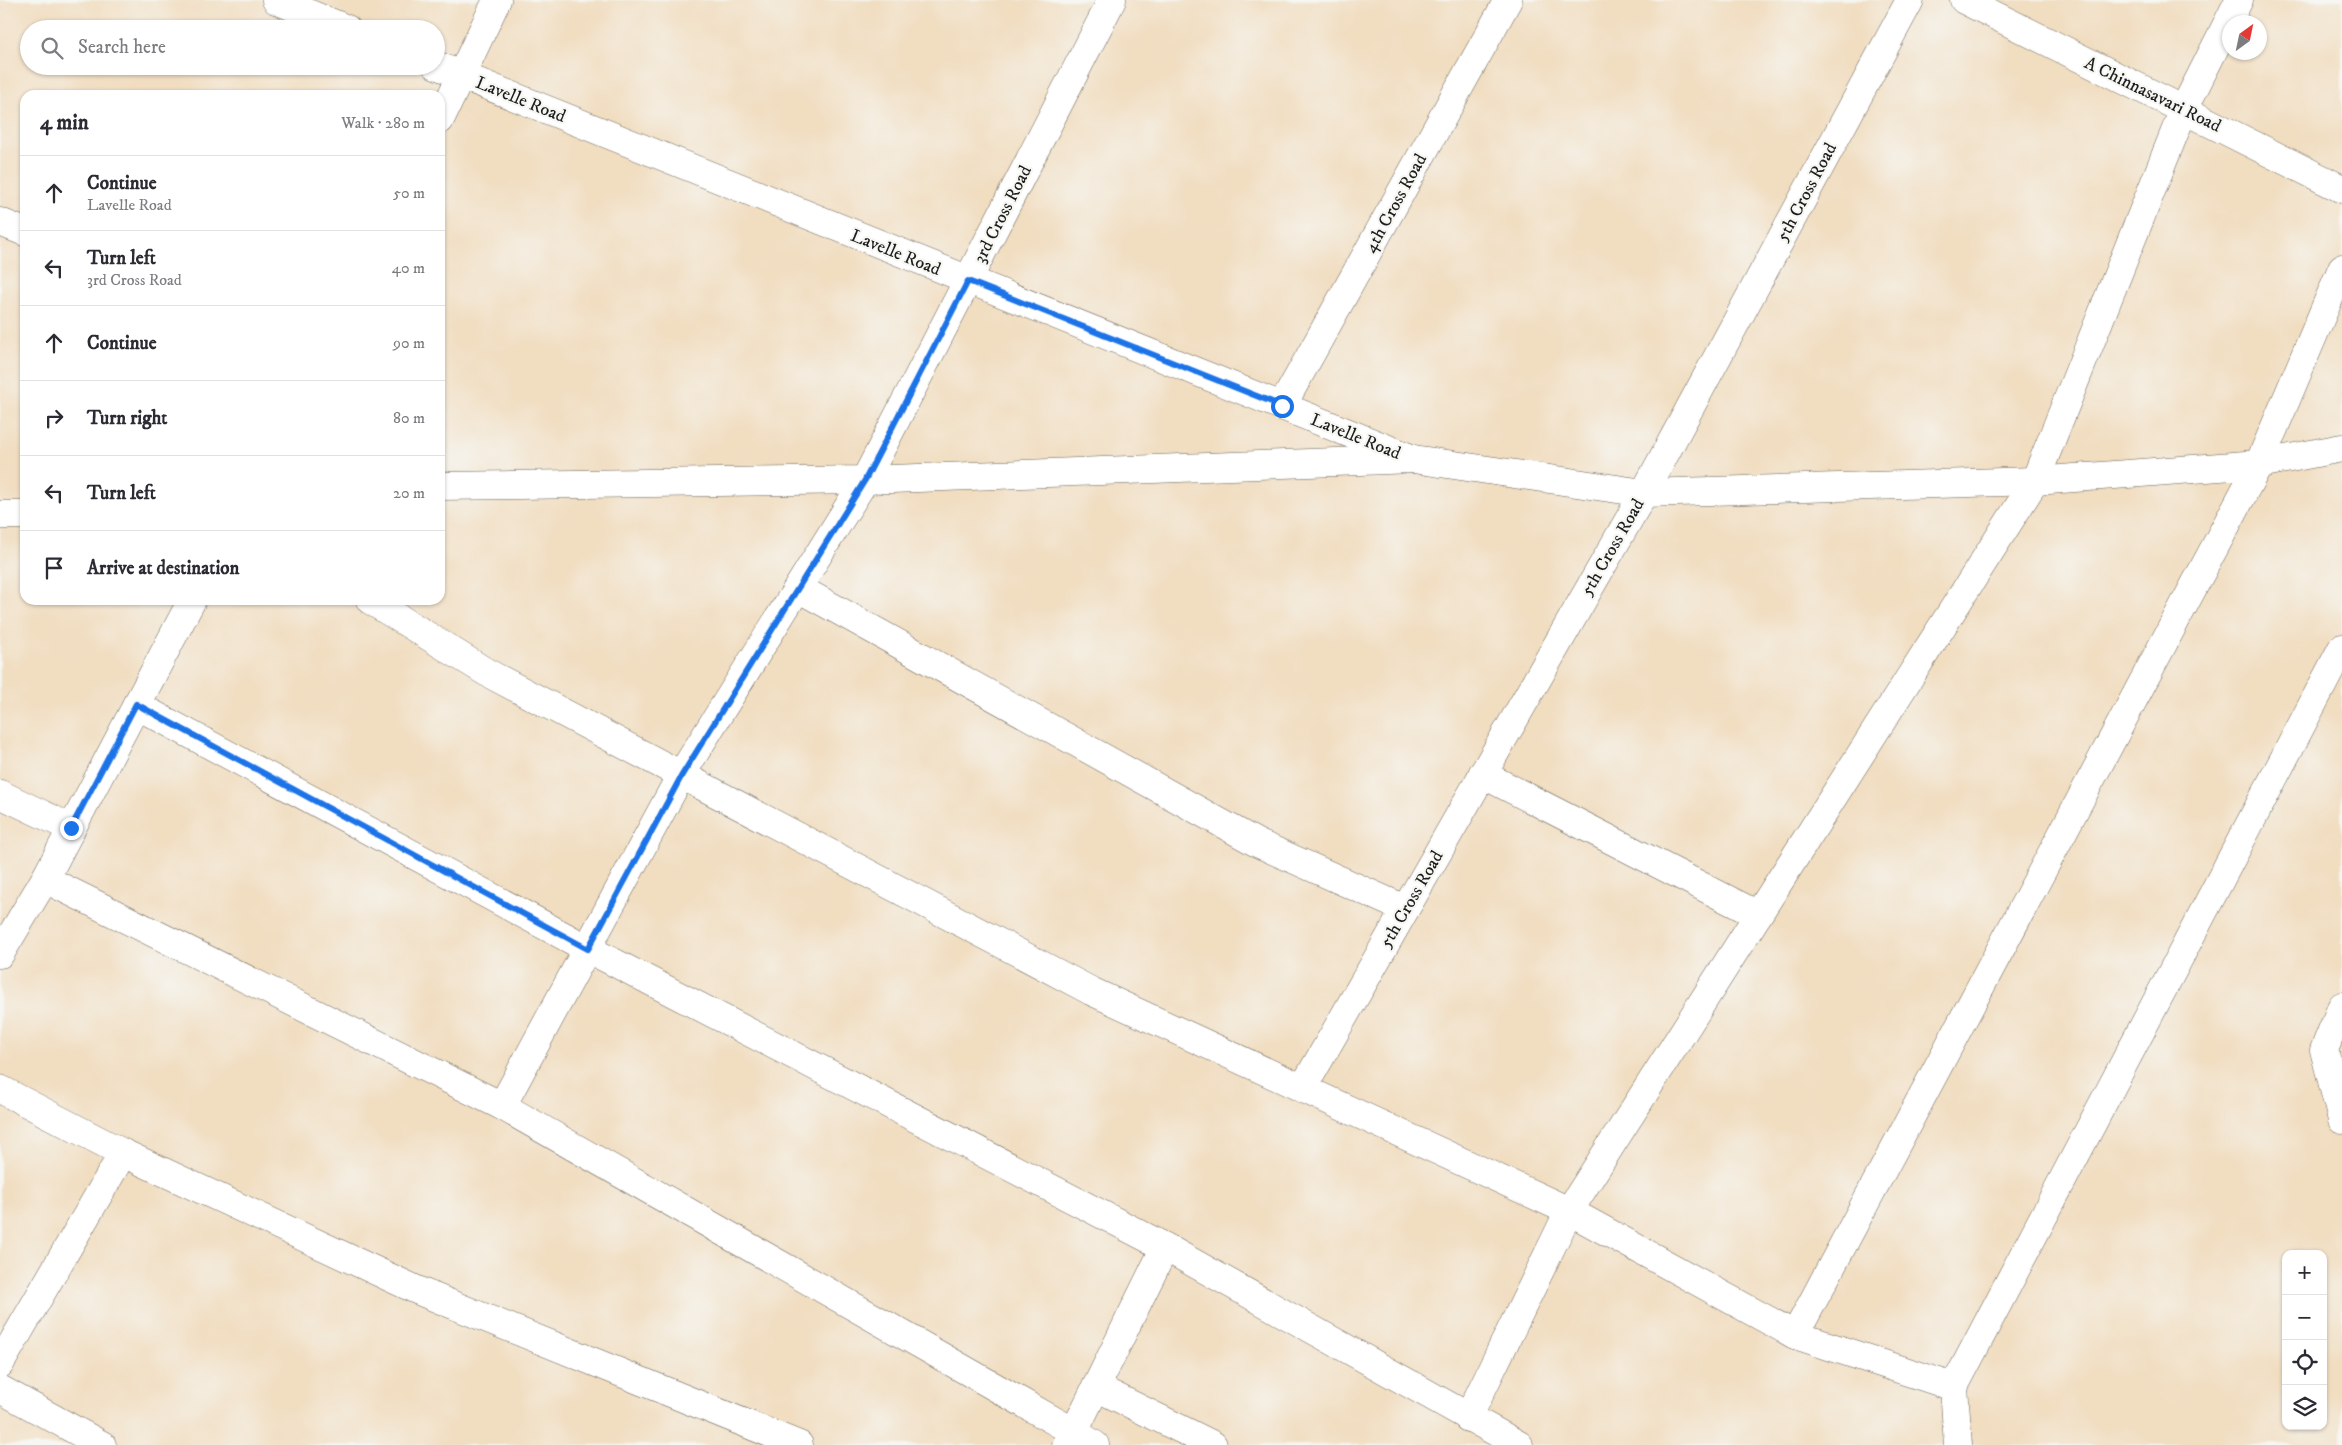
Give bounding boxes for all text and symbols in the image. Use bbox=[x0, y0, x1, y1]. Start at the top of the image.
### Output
north arrow bbox=[2222, 15, 2267, 60]
search box bbox=[20, 20, 445, 75]
icon: search bbox=[38, 34, 66, 62]
text: Search here bbox=[78, 36, 166, 59]
street label: A Chinnasavari Road bbox=[2081, 52, 2225, 138]
street label: Lavelle Road bbox=[472, 72, 569, 128]
text: 4 min bbox=[40, 110, 89, 136]
text: Walk · 280 m bbox=[341, 113, 425, 133]
street label: 5th Cross Road bbox=[1772, 139, 1842, 246]
street label: 4th Cross Road bbox=[1360, 150, 1432, 257]
street label: 3rd Cross Road bbox=[969, 162, 1037, 267]
text: Continue bbox=[87, 172, 157, 195]
icon: ahead bbox=[40, 179, 68, 207]
text: 50 m bbox=[393, 183, 425, 203]
text: Lavelle Road bbox=[87, 195, 172, 215]
street label: Lavelle Road bbox=[847, 225, 944, 281]
text: Turn left bbox=[87, 247, 156, 270]
icon: left bbox=[40, 254, 68, 282]
text: 40 m bbox=[392, 258, 425, 278]
text: 3rd Cross Road bbox=[87, 270, 182, 290]
icon: ahead bbox=[40, 329, 68, 357]
text: Continue bbox=[87, 332, 157, 355]
text: 90 m bbox=[393, 333, 425, 353]
route start bbox=[1271, 395, 1294, 418]
icon: right bbox=[40, 404, 68, 432]
text: Turn right bbox=[87, 407, 167, 430]
text: 80 m bbox=[393, 408, 425, 428]
street label: Lavelle Road bbox=[1307, 409, 1404, 465]
icon: left bbox=[40, 479, 68, 507]
text: Turn left bbox=[87, 482, 156, 505]
text: 20 m bbox=[393, 483, 425, 503]
street label: 5th Cross Road bbox=[1576, 495, 1650, 600]
icon: arrive bbox=[40, 554, 68, 582]
text: Arrive at destination bbox=[87, 557, 239, 580]
route end bbox=[60, 817, 83, 840]
street label: 5th Cross Road bbox=[1375, 847, 1449, 952]
map controls bbox=[2282, 1250, 2327, 1430]
button: + bbox=[2282, 1250, 2327, 1295]
button: − bbox=[2282, 1295, 2327, 1340]
button: locate bbox=[2282, 1340, 2327, 1385]
button: layers bbox=[2282, 1385, 2327, 1430]

